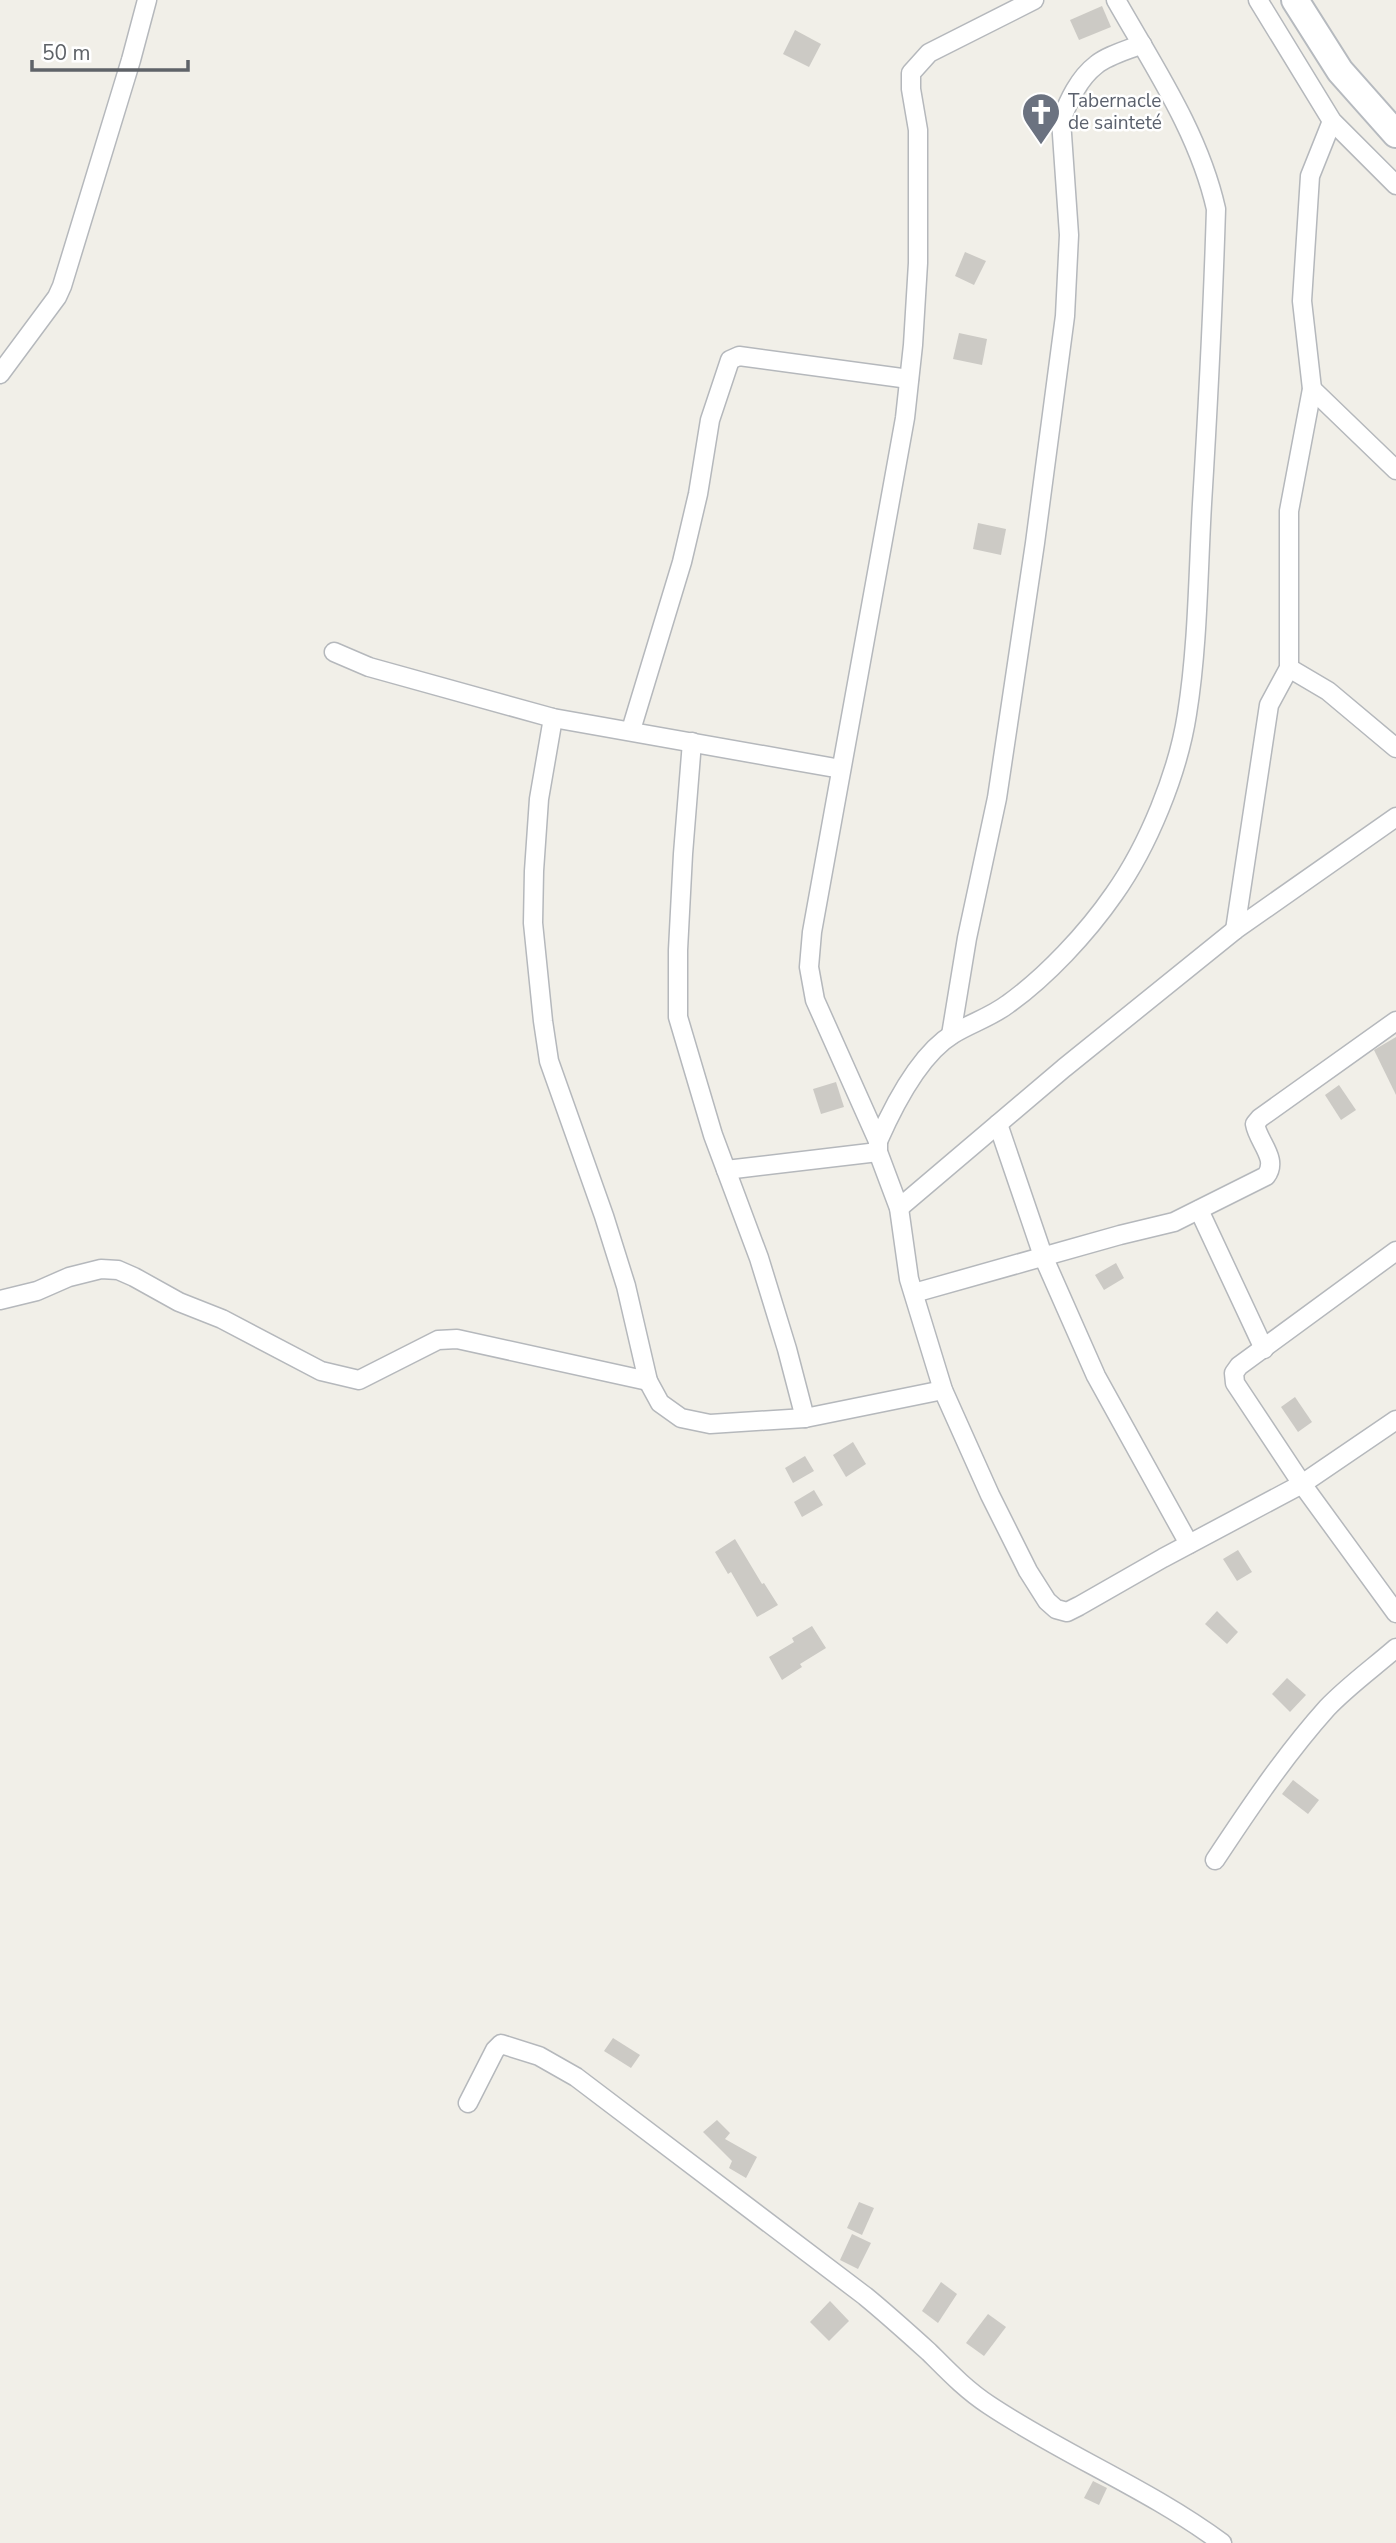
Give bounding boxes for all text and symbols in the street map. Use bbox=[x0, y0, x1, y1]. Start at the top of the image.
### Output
scale bar bbox=[32, 28, 187, 72]
text: 50 m bbox=[42, 39, 91, 67]
place label: Tabernacle de sainteté bbox=[1068, 88, 1162, 136]
church icon: Tabernacle de sainteté bbox=[1020, 91, 1062, 146]

